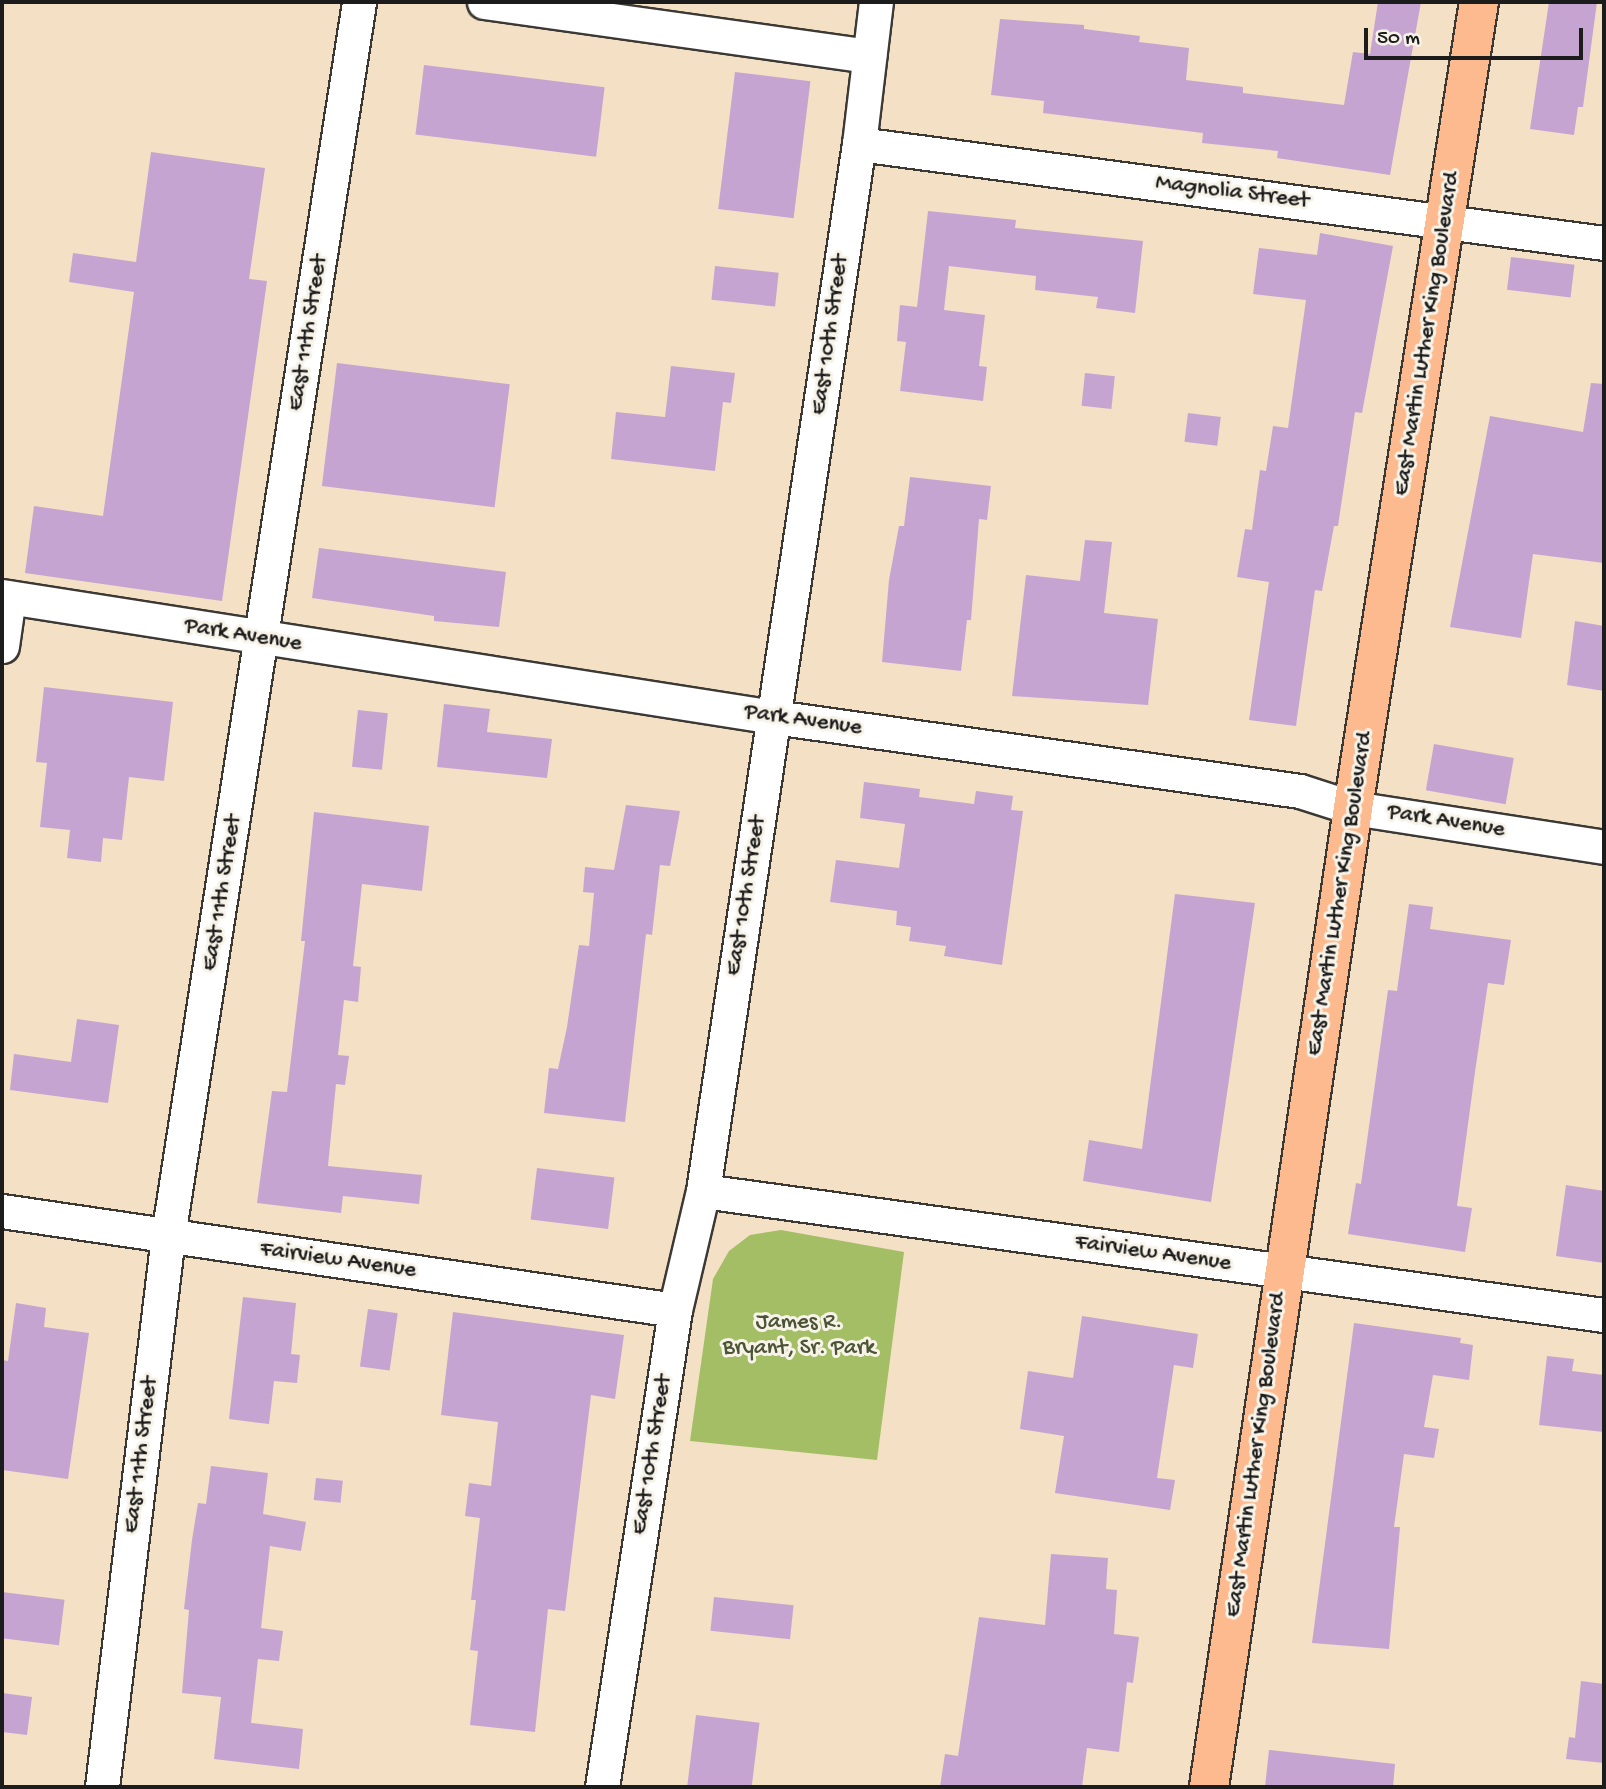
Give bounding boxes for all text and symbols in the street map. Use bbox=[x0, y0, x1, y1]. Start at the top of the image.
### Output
scale bar bbox=[1368, 14, 1587, 58]
text: 50 m bbox=[1377, 27, 1420, 52]
street label: Magnolia Street bbox=[1154, 170, 1310, 216]
street label: East Martin Luther King Boulevard bbox=[1389, 170, 1467, 498]
street label: East 11th Street bbox=[283, 253, 335, 413]
street label: East 10th Street bbox=[806, 253, 856, 417]
street label: Park Avenue bbox=[182, 613, 304, 659]
street label: Park Avenue bbox=[742, 699, 864, 743]
street label: East Martin Luther King Boulevard bbox=[1302, 730, 1380, 1058]
street label: Park Avenue bbox=[1385, 799, 1507, 845]
street label: East 11th Street bbox=[197, 813, 249, 973]
street label: East 10th Street bbox=[721, 814, 773, 978]
street label: Fairview Avenue bbox=[1073, 1229, 1233, 1279]
street label: Fairview Avenue bbox=[258, 1236, 418, 1286]
street label: East Martin Luther King Boulevard bbox=[1221, 1291, 1293, 1619]
park label: James R. Bryant, Sr. Park bbox=[723, 1309, 875, 1363]
street label: East 10th Street bbox=[627, 1373, 679, 1537]
street label: East 11th Street bbox=[119, 1375, 165, 1535]

